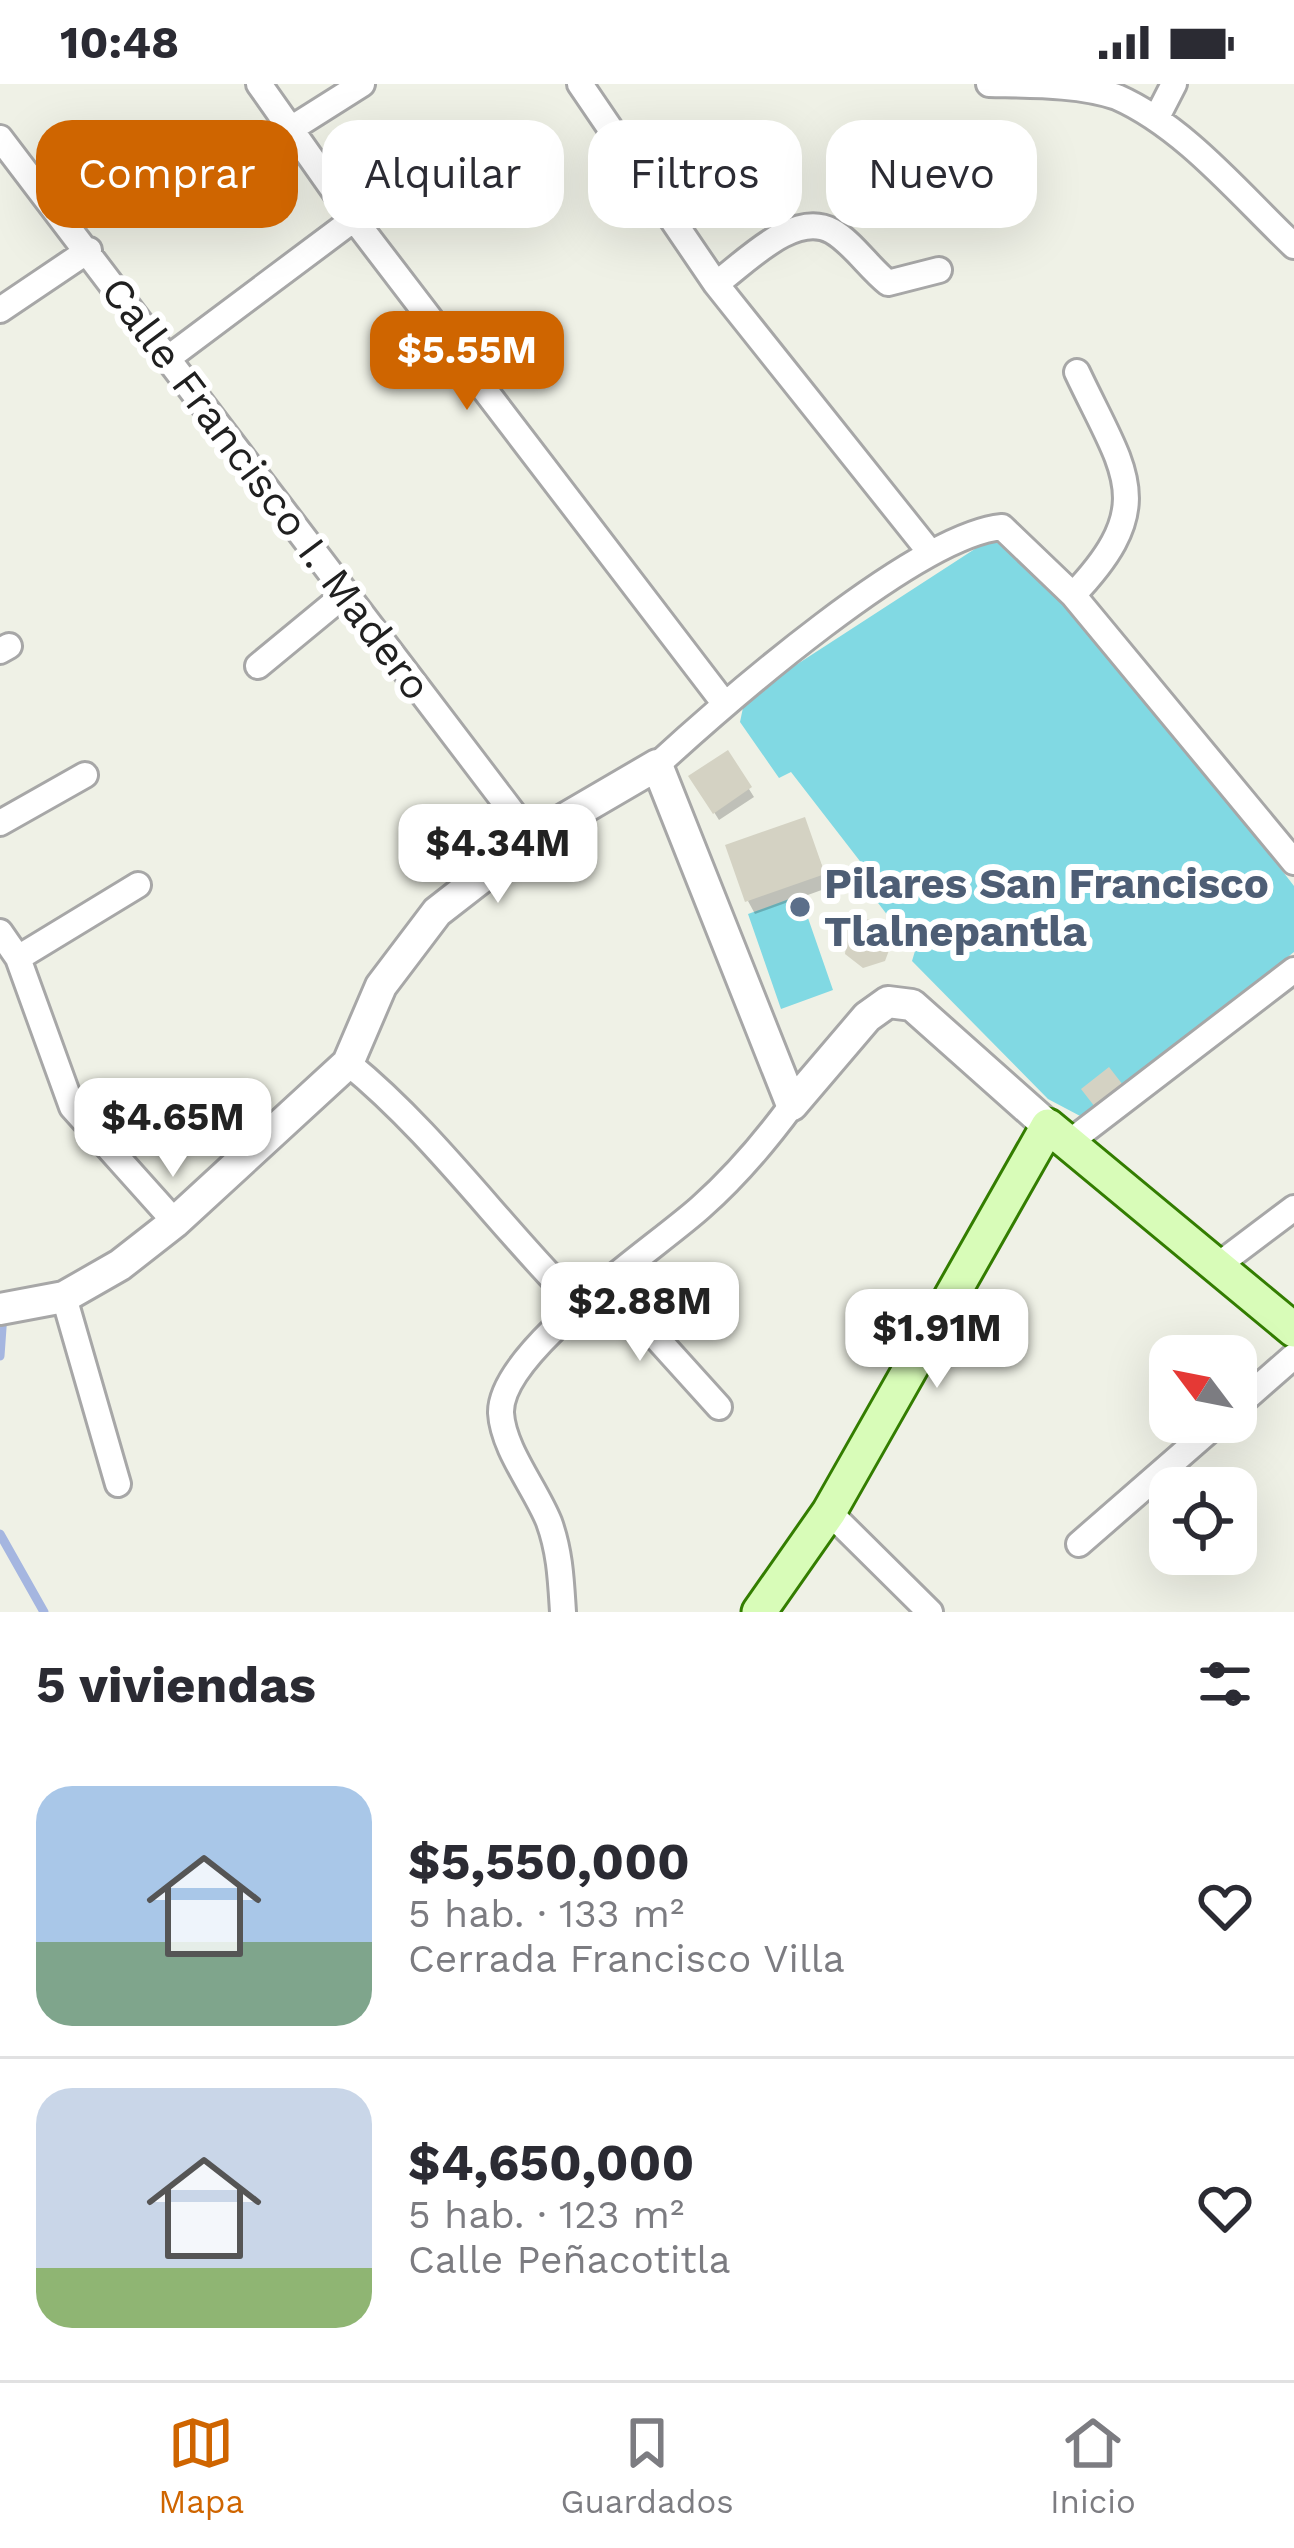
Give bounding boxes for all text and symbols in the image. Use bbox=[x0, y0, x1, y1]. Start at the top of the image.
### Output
text: 10:48 bbox=[60, 16, 179, 69]
chip: Comprar bbox=[36, 120, 298, 228]
chip: Alquilar bbox=[322, 120, 564, 228]
chip: Filtros bbox=[588, 120, 802, 228]
chip: Nuevo bbox=[826, 120, 1037, 228]
street label: Calle Francisco I. Madero bbox=[92, 267, 442, 709]
pin: $5.55M bbox=[369, 311, 565, 413]
text: $5.55M bbox=[397, 327, 537, 372]
pin: $4.34M bbox=[400, 804, 596, 906]
text: $4.34M bbox=[425, 820, 571, 865]
place label: Pilares San Francisco Tlalnepantla bbox=[824, 859, 1269, 956]
marker: Pilares San Francisco Tlalnepantla bbox=[787, 894, 813, 920]
pin: $4.65M bbox=[75, 1078, 271, 1180]
text: $4.65M bbox=[101, 1094, 245, 1139]
pin: $2.88M bbox=[542, 1262, 738, 1364]
text: $2.88M bbox=[568, 1278, 712, 1323]
pin: $1.91M bbox=[839, 1289, 1035, 1391]
text: $1.91M bbox=[872, 1305, 1002, 1350]
north arrow bbox=[1149, 1335, 1257, 1443]
map controls bbox=[1149, 1335, 1257, 1575]
button: locate bbox=[1149, 1467, 1257, 1575]
icon: filters bbox=[1192, 1651, 1258, 1717]
text: 5 viviendas bbox=[36, 1655, 316, 1714]
text: $5,550,000 bbox=[408, 1832, 690, 1891]
icon: home bbox=[132, 1834, 276, 1978]
icon: heart bbox=[1192, 1873, 1258, 1939]
text: 5 hab. · 133 m² bbox=[408, 1891, 684, 1936]
text: Cerrada Francisco Villa bbox=[408, 1936, 845, 1981]
text: $4,650,000 bbox=[408, 2133, 694, 2192]
icon: home bbox=[132, 2136, 276, 2280]
icon: heart bbox=[1192, 2175, 1258, 2241]
text: 5 hab. · 123 m² bbox=[408, 2192, 684, 2237]
text: Calle Peñacotitla bbox=[408, 2237, 731, 2282]
tab: Mapa bbox=[158, 2410, 244, 2521]
tab: Guardados bbox=[561, 2410, 734, 2521]
tab: Inicio bbox=[1050, 2410, 1136, 2521]

